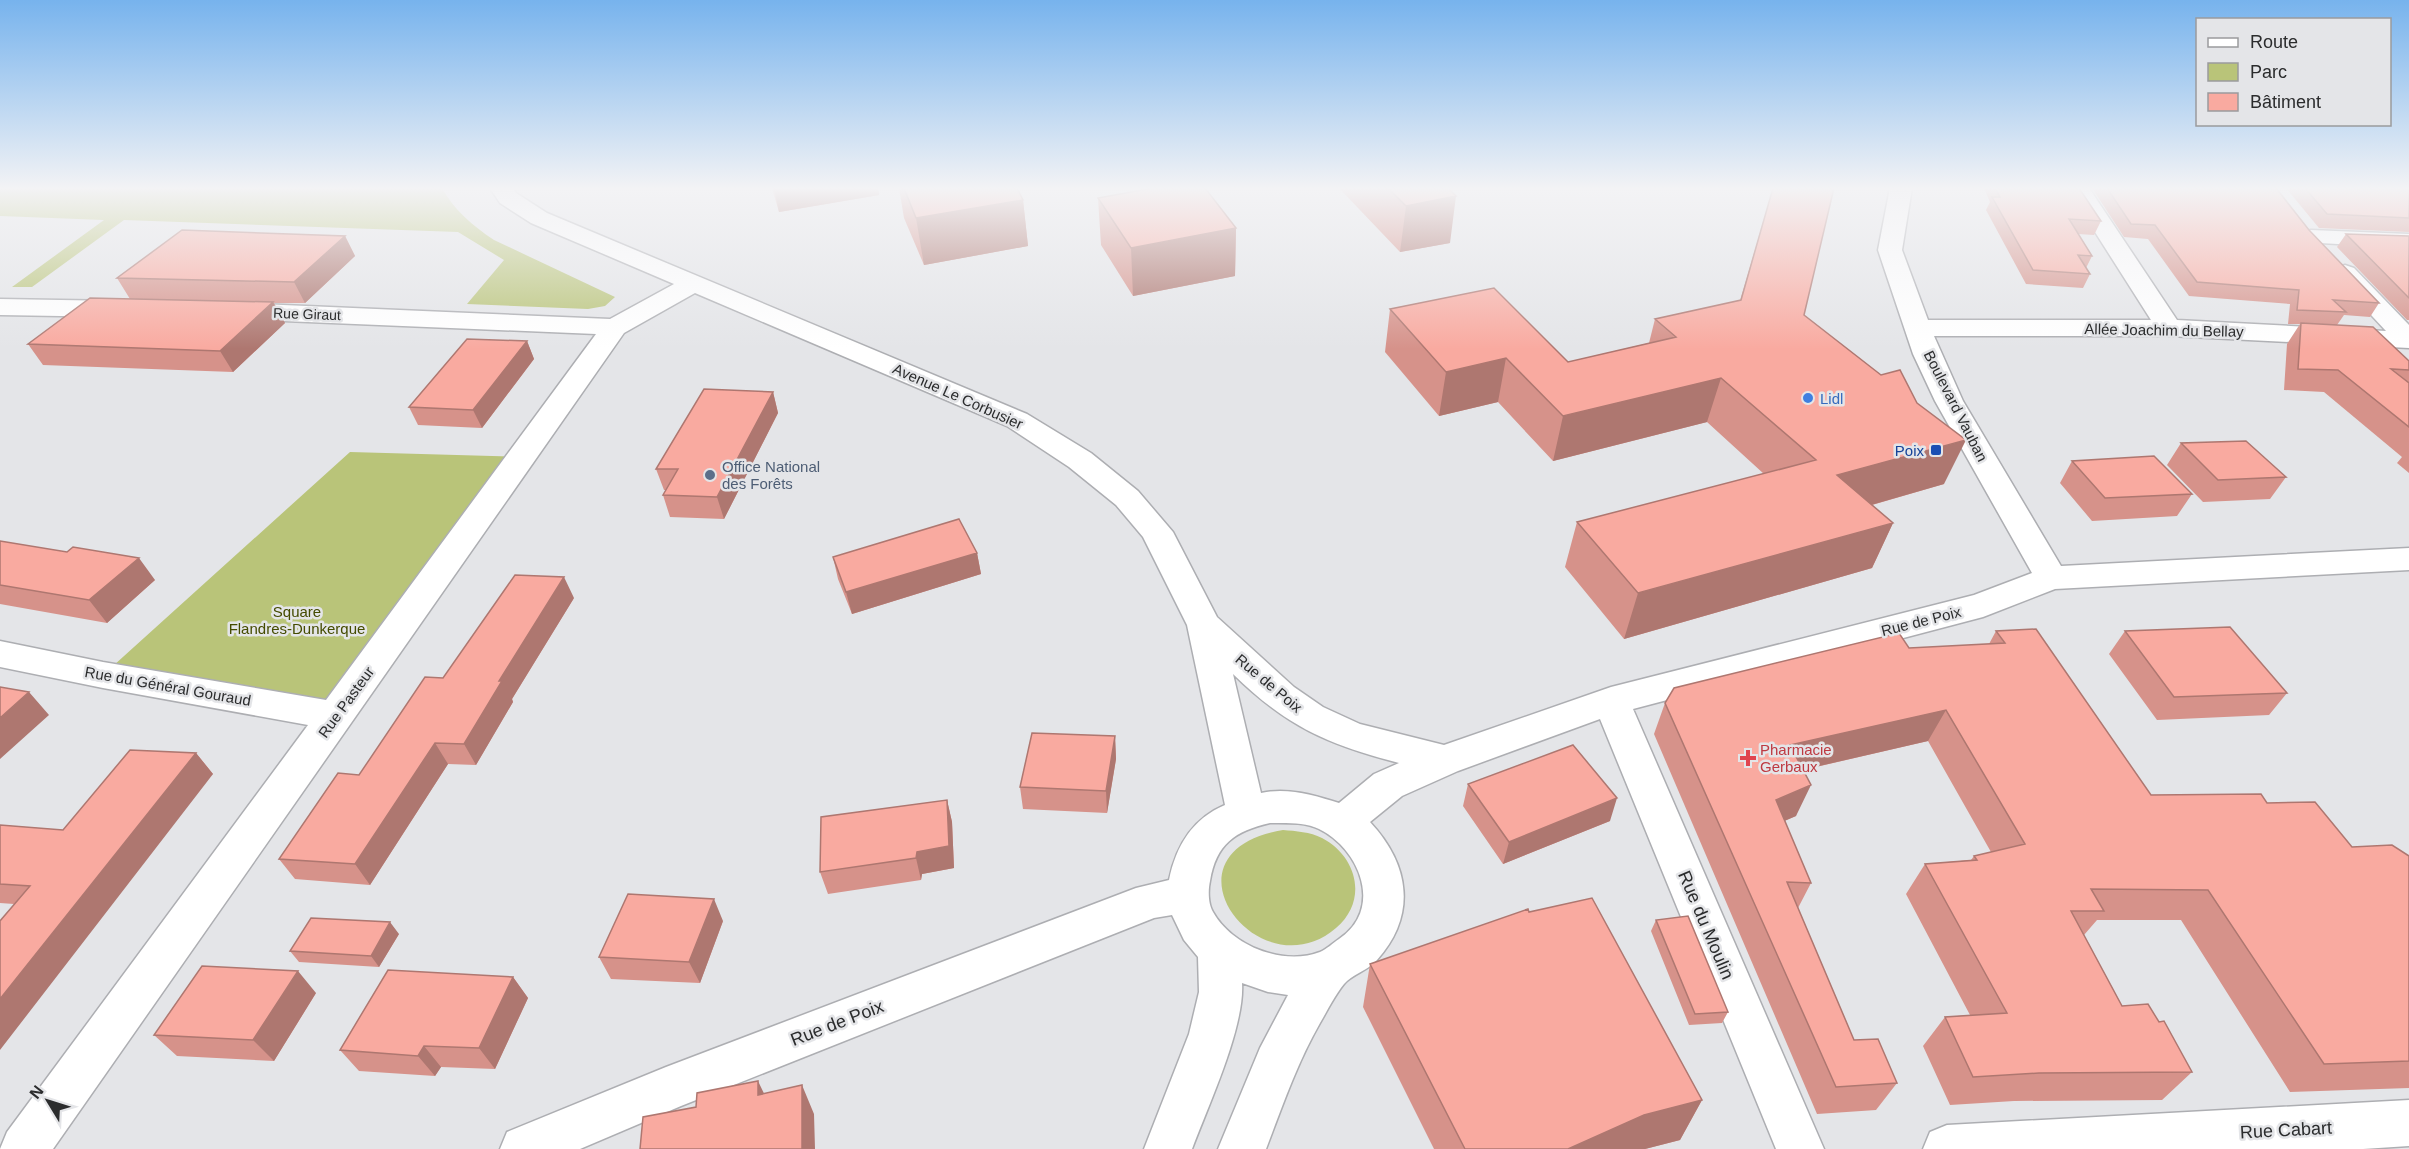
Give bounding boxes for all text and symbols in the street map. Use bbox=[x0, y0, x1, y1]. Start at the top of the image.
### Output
legend bbox=[2196, 18, 2391, 126]
text: Route bbox=[2250, 32, 2298, 52]
text: Parc bbox=[2250, 62, 2287, 82]
text: Bâtiment bbox=[2250, 92, 2321, 112]
street label: Rue Giraut bbox=[273, 305, 341, 323]
street label: Allée Joachim du Bellay bbox=[2084, 320, 2244, 340]
street label: Boulevard Vauban bbox=[1921, 348, 1991, 464]
street label: Avenue Le Corbusier bbox=[890, 360, 1026, 432]
place label: Lidl bbox=[1820, 390, 1843, 407]
marker: Lidl bbox=[1801, 391, 1815, 405]
place label: Poix bbox=[1895, 442, 1924, 459]
marker: Poix bbox=[1929, 443, 1943, 457]
place label: Office National des Forêts bbox=[722, 458, 820, 492]
marker: Office National des Forêts bbox=[703, 468, 717, 482]
park label: Square Flandres-Dunkerque bbox=[229, 603, 365, 637]
street label: Rue de Poix bbox=[1879, 603, 1963, 639]
street label: Rue de Poix bbox=[1232, 650, 1306, 716]
street label: Rue du Général Gouraud bbox=[84, 663, 252, 709]
street label: Rue Pasteur bbox=[315, 663, 377, 741]
place label: Pharmacie Gerbaux bbox=[1760, 741, 1832, 775]
marker: Pharmacie Gerbaux bbox=[1741, 751, 1755, 765]
street label: Rue du Moulin bbox=[1674, 868, 1738, 982]
street label: Rue de Poix bbox=[788, 996, 886, 1050]
north arrow bbox=[18, 1071, 78, 1131]
text: N bbox=[26, 1082, 47, 1102]
street label: Rue Cabart bbox=[2240, 1118, 2332, 1142]

